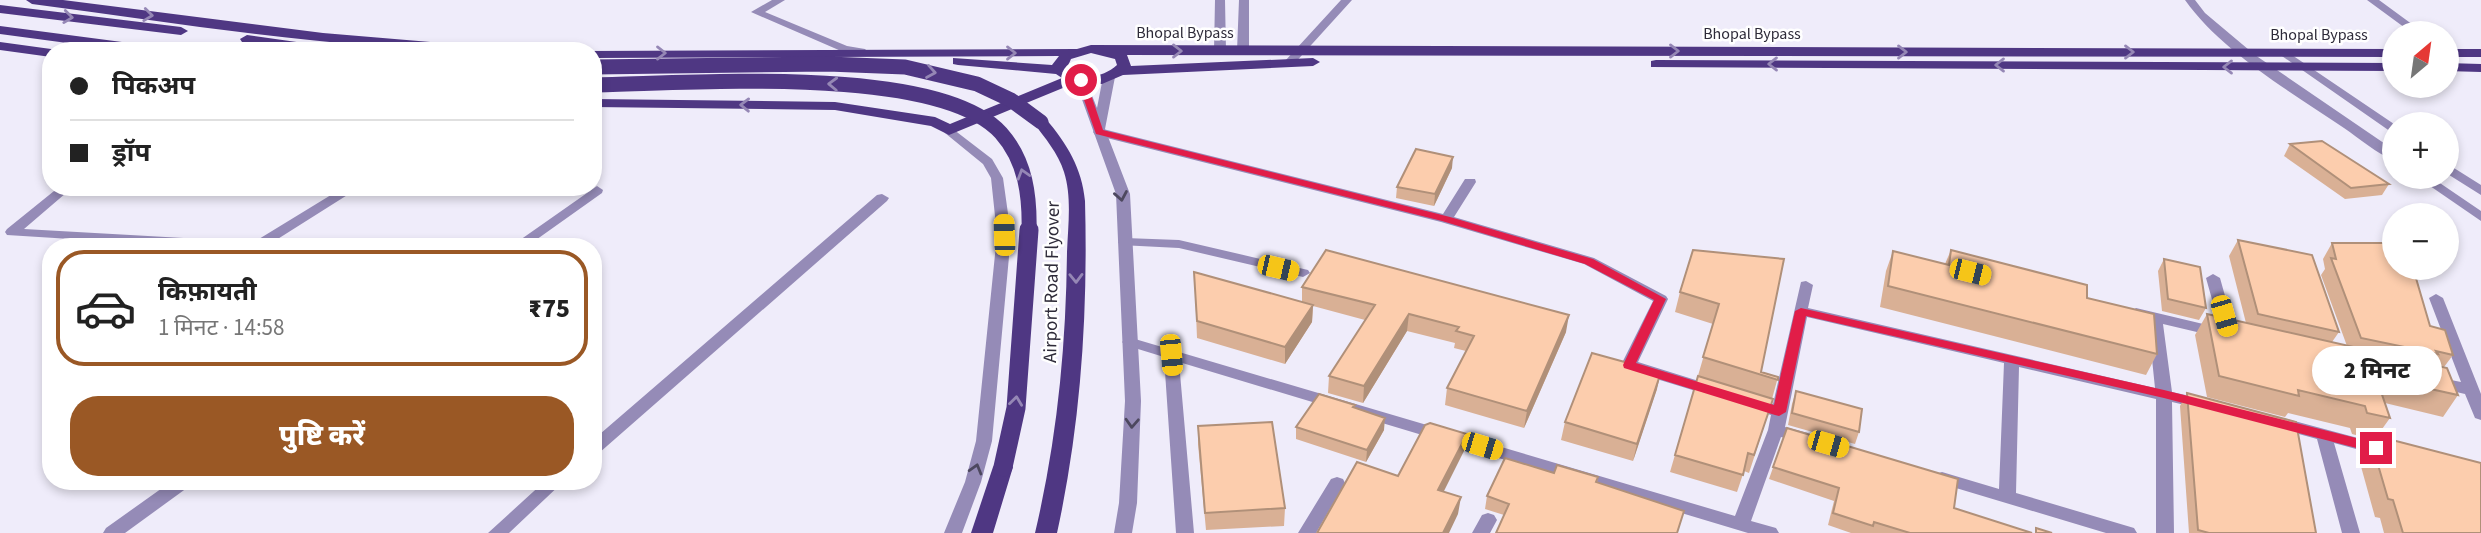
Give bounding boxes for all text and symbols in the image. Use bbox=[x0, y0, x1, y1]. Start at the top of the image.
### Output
one-way arrow bbox=[142, 7, 154, 22]
one-way arrow bbox=[62, 10, 74, 25]
north arrow bbox=[2382, 21, 2459, 98]
map controls bbox=[2382, 21, 2459, 280]
street label: Bhopal Bypass bbox=[1136, 22, 1234, 44]
street label: Bhopal Bypass bbox=[1703, 23, 1801, 45]
street label: Bhopal Bypass bbox=[2270, 24, 2368, 46]
one-way arrow bbox=[1173, 43, 1183, 59]
one-way arrow bbox=[1669, 44, 1680, 59]
one-way arrow bbox=[1897, 44, 1908, 60]
one-way arrow bbox=[2125, 44, 2135, 60]
one-way arrow bbox=[657, 45, 667, 61]
one-way arrow bbox=[1007, 45, 1017, 61]
one-way arrow bbox=[1767, 56, 1778, 72]
one-way arrow bbox=[1995, 57, 2005, 73]
one-way arrow bbox=[2222, 59, 2233, 74]
one-way arrow bbox=[925, 64, 936, 79]
route start bbox=[1065, 64, 1097, 96]
text: पिकअप bbox=[112, 67, 195, 104]
one-way arrow bbox=[827, 76, 838, 91]
one-way arrow bbox=[739, 97, 750, 113]
button: + bbox=[2382, 112, 2459, 189]
text: ड्रॉप bbox=[112, 134, 150, 171]
one-way arrow bbox=[1017, 169, 1032, 181]
one-way arrow bbox=[1113, 190, 1128, 202]
street label: Airport Road Flyover bbox=[1037, 200, 1067, 363]
button: − bbox=[2382, 203, 2459, 280]
car bbox=[993, 214, 1016, 256]
car bbox=[1256, 253, 1301, 283]
car bbox=[1948, 257, 1993, 287]
text: किफ़ायती bbox=[158, 273, 257, 310]
one-way arrow bbox=[1068, 274, 1084, 284]
icon: car bbox=[74, 277, 137, 340]
text: ₹75 bbox=[528, 290, 570, 327]
car bbox=[2209, 293, 2240, 339]
text: 1 मिनट · 14:58 bbox=[158, 311, 284, 344]
car bbox=[1159, 333, 1184, 377]
callout: 2 मिनट bbox=[2311, 346, 2441, 396]
text: 2 मिनट bbox=[2344, 354, 2410, 387]
one-way arrow bbox=[1009, 395, 1024, 406]
button: पुष्टि करें bbox=[70, 396, 574, 476]
one-way arrow bbox=[1124, 418, 1139, 429]
car bbox=[1805, 428, 1852, 460]
car bbox=[1459, 430, 1506, 462]
route end bbox=[2360, 432, 2392, 464]
one-way arrow bbox=[968, 463, 983, 475]

